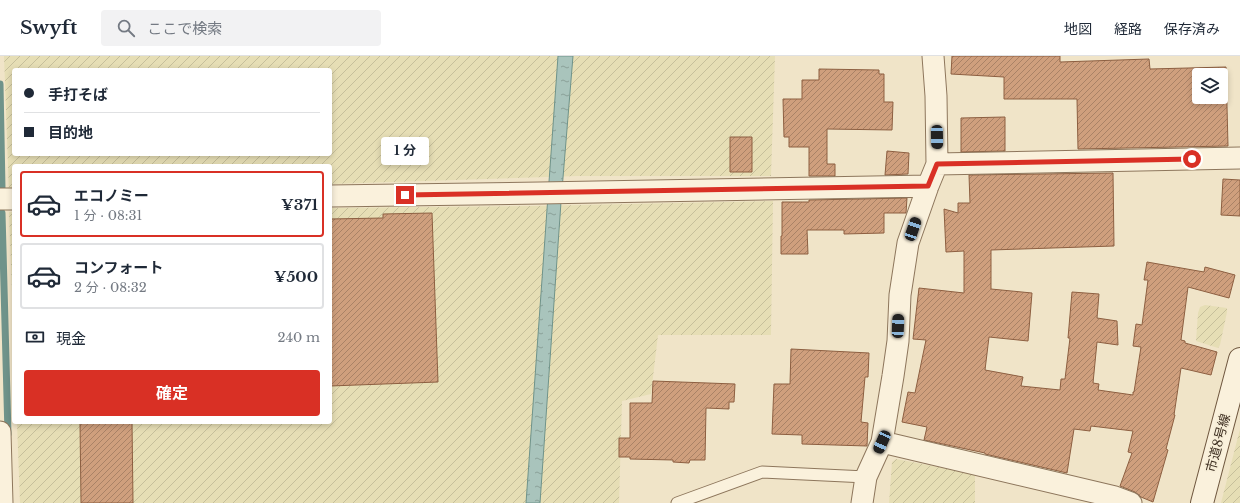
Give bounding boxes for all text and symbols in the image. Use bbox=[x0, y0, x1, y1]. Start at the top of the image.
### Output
search box bbox=[101, 10, 381, 46]
text: Swyft bbox=[20, 16, 77, 39]
icon: search bbox=[115, 17, 137, 39]
text: ここで検索 bbox=[147, 19, 222, 38]
text: 地図 bbox=[1064, 20, 1092, 38]
text: 経路 bbox=[1114, 20, 1142, 38]
text: 保存済み bbox=[1164, 20, 1220, 38]
map controls bbox=[1192, 68, 1228, 104]
button: layers bbox=[1192, 68, 1228, 104]
text: 手打そば bbox=[48, 85, 108, 104]
text: 目的地 bbox=[48, 123, 93, 142]
car bbox=[931, 125, 943, 149]
callout: 1 分 bbox=[381, 137, 429, 165]
text: 1 分 bbox=[394, 142, 416, 159]
route start bbox=[1183, 150, 1201, 168]
icon: car bbox=[26, 186, 62, 222]
text: エコノミー bbox=[74, 186, 149, 205]
route end bbox=[396, 186, 414, 204]
text: ¥371 bbox=[281, 195, 318, 214]
text: 1 分 · 08:31 bbox=[74, 207, 142, 224]
car bbox=[903, 216, 923, 242]
icon: car bbox=[26, 258, 62, 294]
text: コンフォート bbox=[74, 258, 164, 277]
text: ¥500 bbox=[274, 267, 318, 286]
text: 2 分 · 08:32 bbox=[74, 279, 147, 296]
car bbox=[892, 314, 904, 338]
icon: cash bbox=[24, 326, 46, 348]
text: 現金 bbox=[56, 329, 86, 348]
text: 240 m bbox=[277, 329, 320, 346]
button: 確定 bbox=[24, 370, 320, 416]
street label: 市道8号線 bbox=[1202, 412, 1234, 474]
car bbox=[872, 429, 892, 455]

